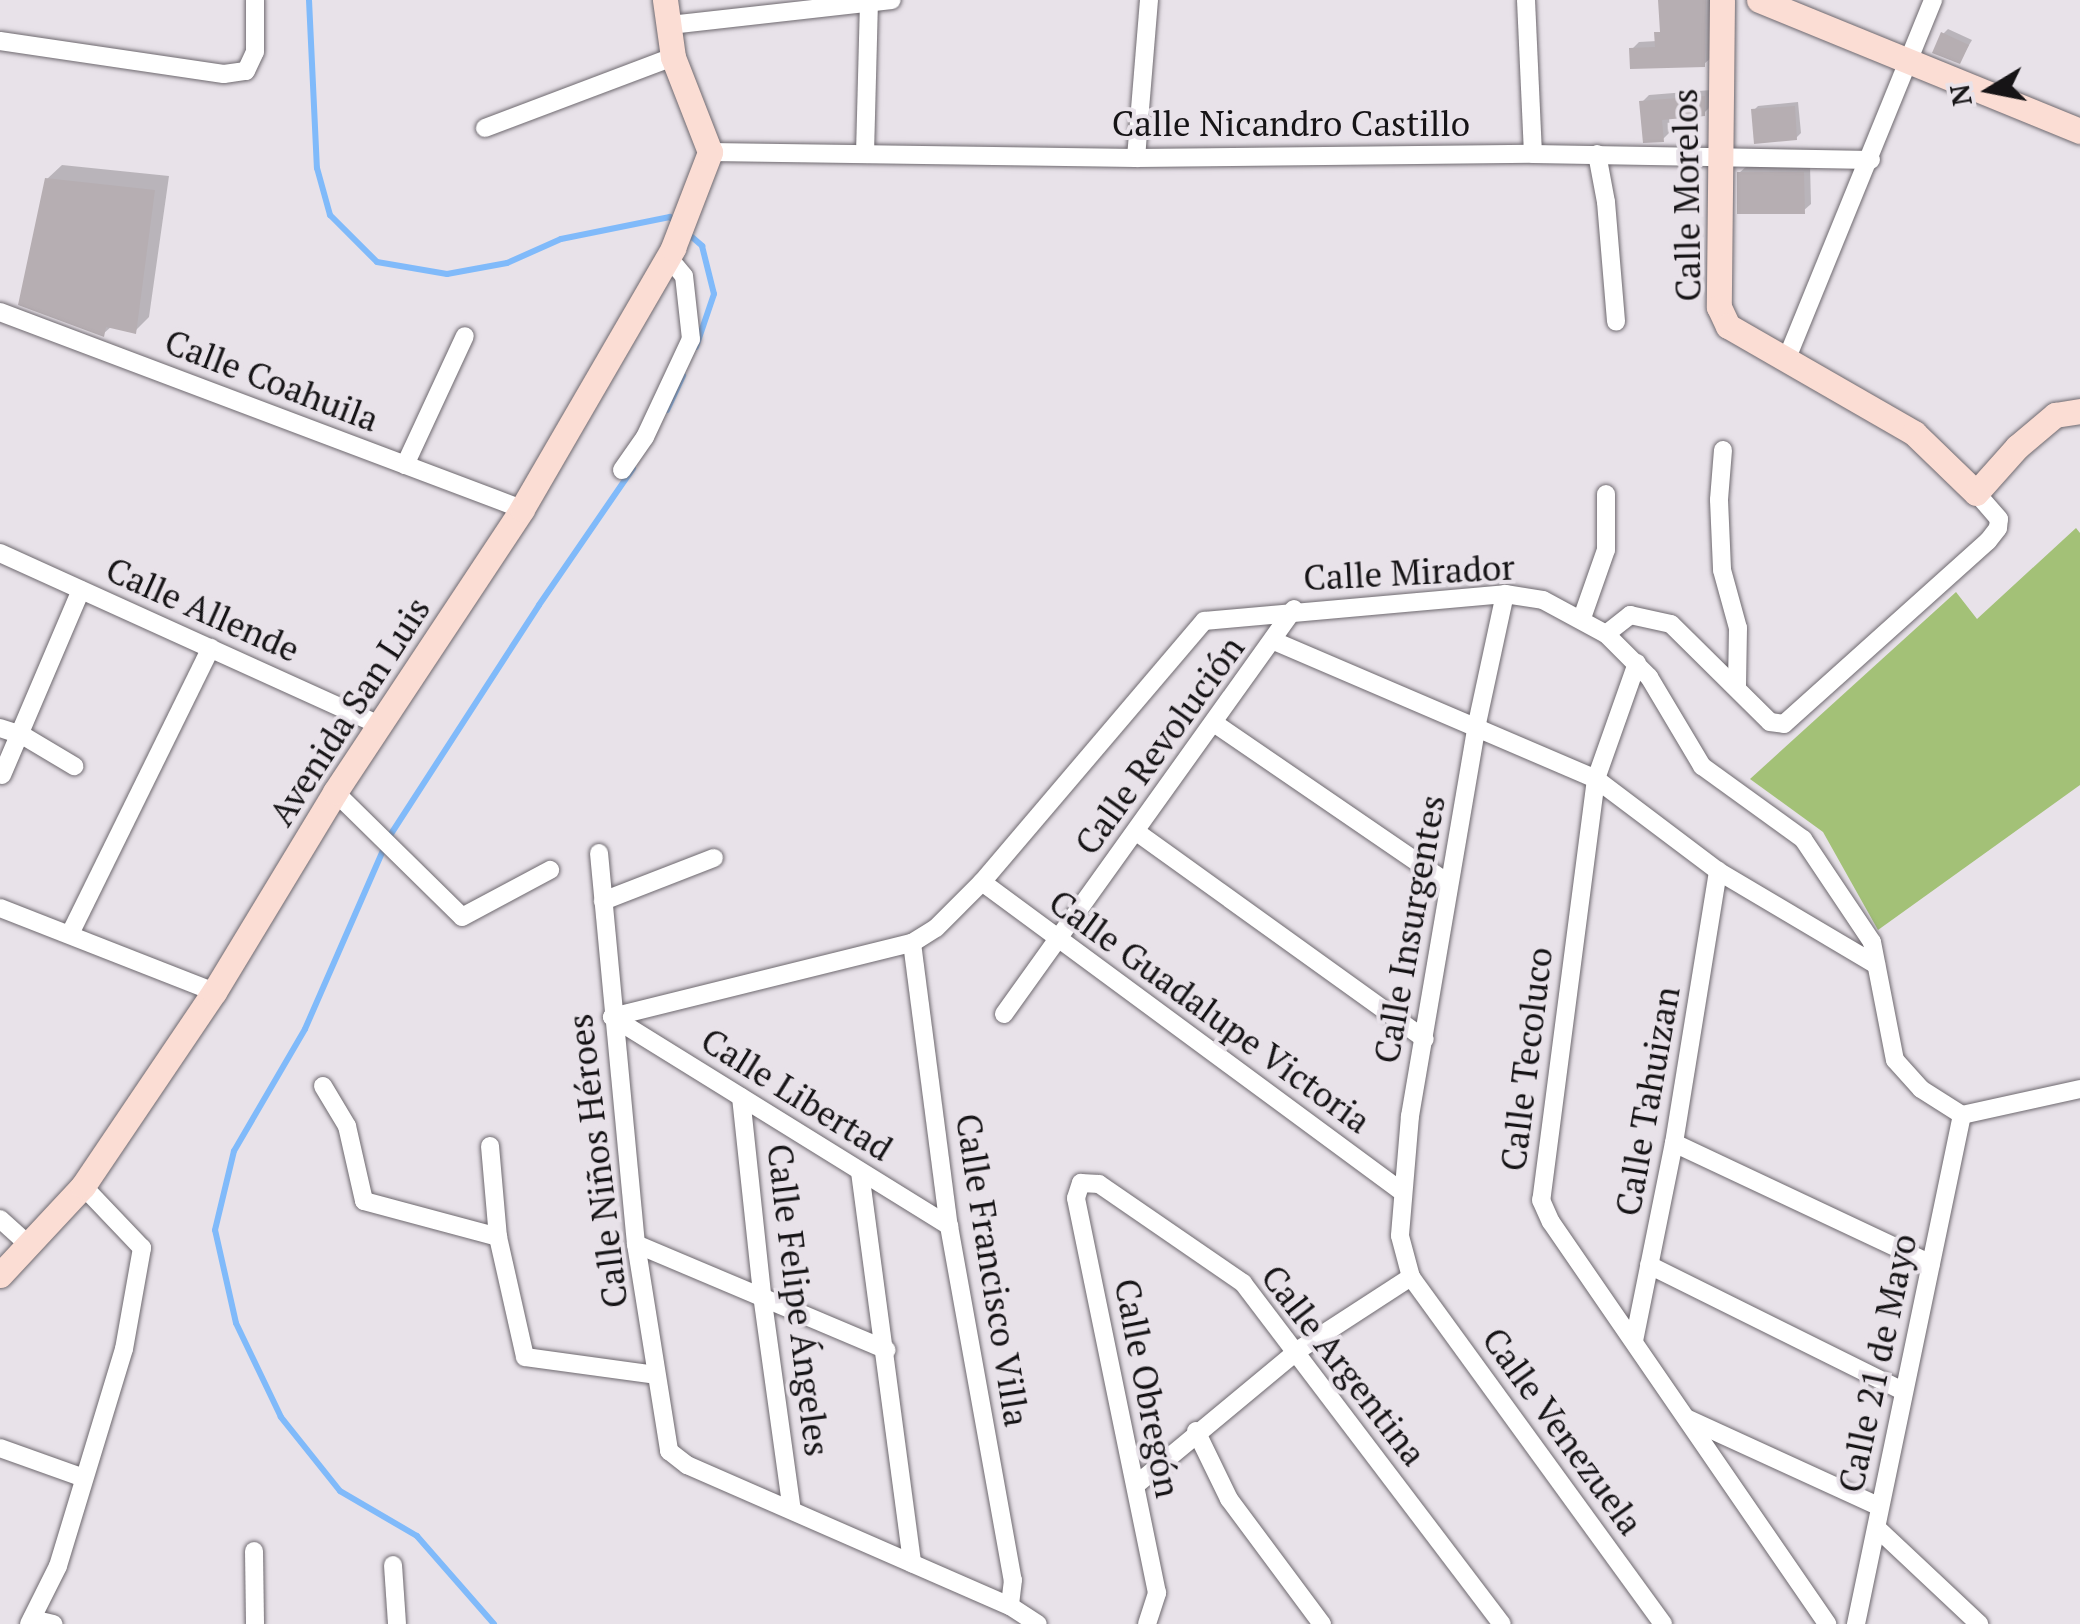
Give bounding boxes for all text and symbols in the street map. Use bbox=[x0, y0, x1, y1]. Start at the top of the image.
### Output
north arrow bbox=[1940, 40, 2040, 140]
text: N bbox=[1940, 82, 1980, 109]
street label: Calle Morelos bbox=[1663, 88, 1709, 302]
street label: Calle Nicandro Castillo bbox=[1112, 102, 1470, 144]
street label: Calle Coahuila bbox=[159, 320, 385, 440]
street label: Calle Mirador bbox=[1302, 545, 1516, 599]
street label: Calle Allende bbox=[100, 548, 306, 670]
street label: Avenida San Luis bbox=[260, 589, 438, 833]
street label: Calle Revolución bbox=[1066, 627, 1252, 863]
street label: Calle Insurgentes bbox=[1365, 792, 1453, 1066]
street label: Calle Guadalupe Victoria bbox=[1041, 880, 1379, 1142]
street label: Calle Tecoluco bbox=[1491, 945, 1561, 1173]
street label: Calle Tahuizan bbox=[1606, 983, 1688, 1219]
street label: Calle Niños Héroes bbox=[558, 1012, 636, 1310]
street label: Calle Libertad bbox=[694, 1019, 900, 1169]
street label: Calle Francisco Villa bbox=[947, 1110, 1039, 1430]
street label: Calle Felipe Ángeles bbox=[759, 1141, 839, 1459]
street label: Calle 21 de Mayo bbox=[1829, 1230, 1925, 1496]
street label: Calle Argentina bbox=[1252, 1256, 1436, 1474]
street label: Calle Obregón bbox=[1106, 1275, 1190, 1501]
street label: Calle Venezuela bbox=[1473, 1319, 1653, 1543]

